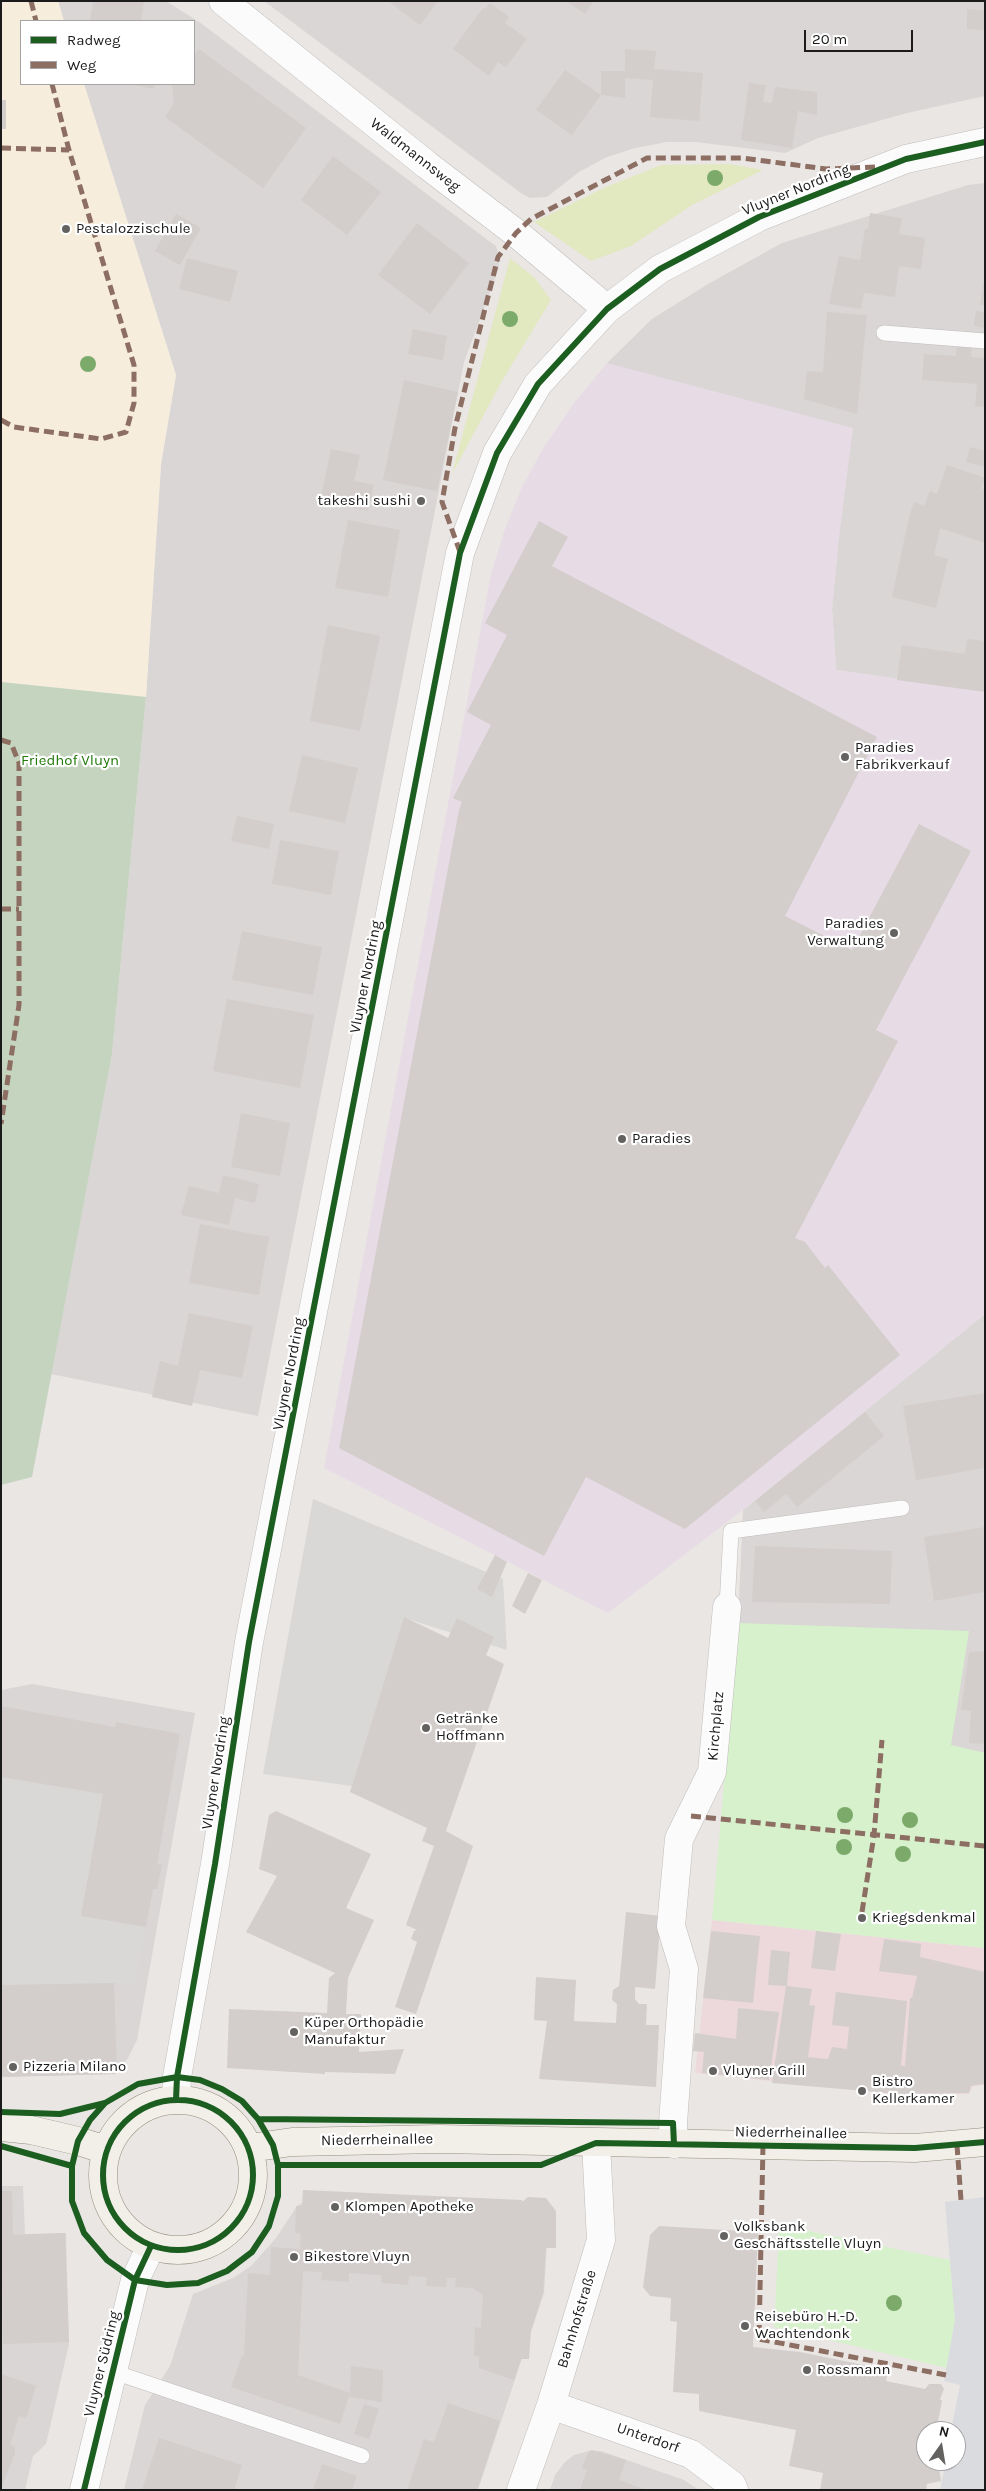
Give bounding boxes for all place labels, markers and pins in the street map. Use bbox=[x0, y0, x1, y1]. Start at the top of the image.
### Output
place label: Pestalozzischule bbox=[76, 220, 191, 238]
marker: Pestalozzischule bbox=[60, 223, 72, 235]
place label: takeshi sushi bbox=[318, 492, 411, 510]
marker: takeshi sushi bbox=[415, 495, 427, 507]
place label: Paradies Fabrikverkauf bbox=[855, 739, 950, 774]
marker: Paradies Fabrikverkauf bbox=[839, 751, 851, 763]
place label: Paradies Verwaltung bbox=[807, 915, 884, 950]
marker: Paradies Verwaltung bbox=[888, 927, 900, 939]
place label: Paradies bbox=[632, 1130, 691, 1148]
marker: Paradies bbox=[616, 1133, 628, 1145]
place label: Getränke Hoffmann bbox=[436, 1710, 505, 1745]
marker: Getränke Hoffmann bbox=[420, 1722, 432, 1734]
place label: Kriegsdenkmal bbox=[872, 1909, 976, 1927]
marker: Kriegsdenkmal bbox=[856, 1912, 868, 1924]
place label: Küper Orthopädie Manufaktur bbox=[304, 2014, 424, 2049]
marker: Küper Orthopädie Manufaktur bbox=[288, 2026, 300, 2038]
place label: Pizzeria Milano bbox=[23, 2058, 126, 2076]
marker: Pizzeria Milano bbox=[7, 2061, 19, 2073]
place label: Vluyner Grill bbox=[723, 2062, 805, 2080]
marker: Vluyner Grill bbox=[707, 2065, 719, 2077]
place label: Bistro Kellerkamer bbox=[872, 2073, 954, 2108]
marker: Bistro Kellerkamer bbox=[856, 2085, 868, 2097]
place label: Klompen Apotheke bbox=[345, 2198, 474, 2216]
marker: Klompen Apotheke bbox=[329, 2201, 341, 2213]
place label: Volksbank Geschäftsstelle Vluyn bbox=[734, 2218, 882, 2253]
marker: Volksbank Geschäftsstelle Vluyn bbox=[718, 2230, 730, 2242]
place label: Bikestore Vluyn bbox=[304, 2248, 410, 2266]
marker: Bikestore Vluyn bbox=[288, 2251, 300, 2263]
place label: Reisebüro H.-D. Wachtendonk bbox=[755, 2308, 858, 2343]
marker: Reisebüro H.-D. Wachtendonk bbox=[739, 2320, 751, 2332]
place label: Rossmann bbox=[817, 2361, 891, 2379]
marker: Rossmann bbox=[801, 2364, 813, 2376]

